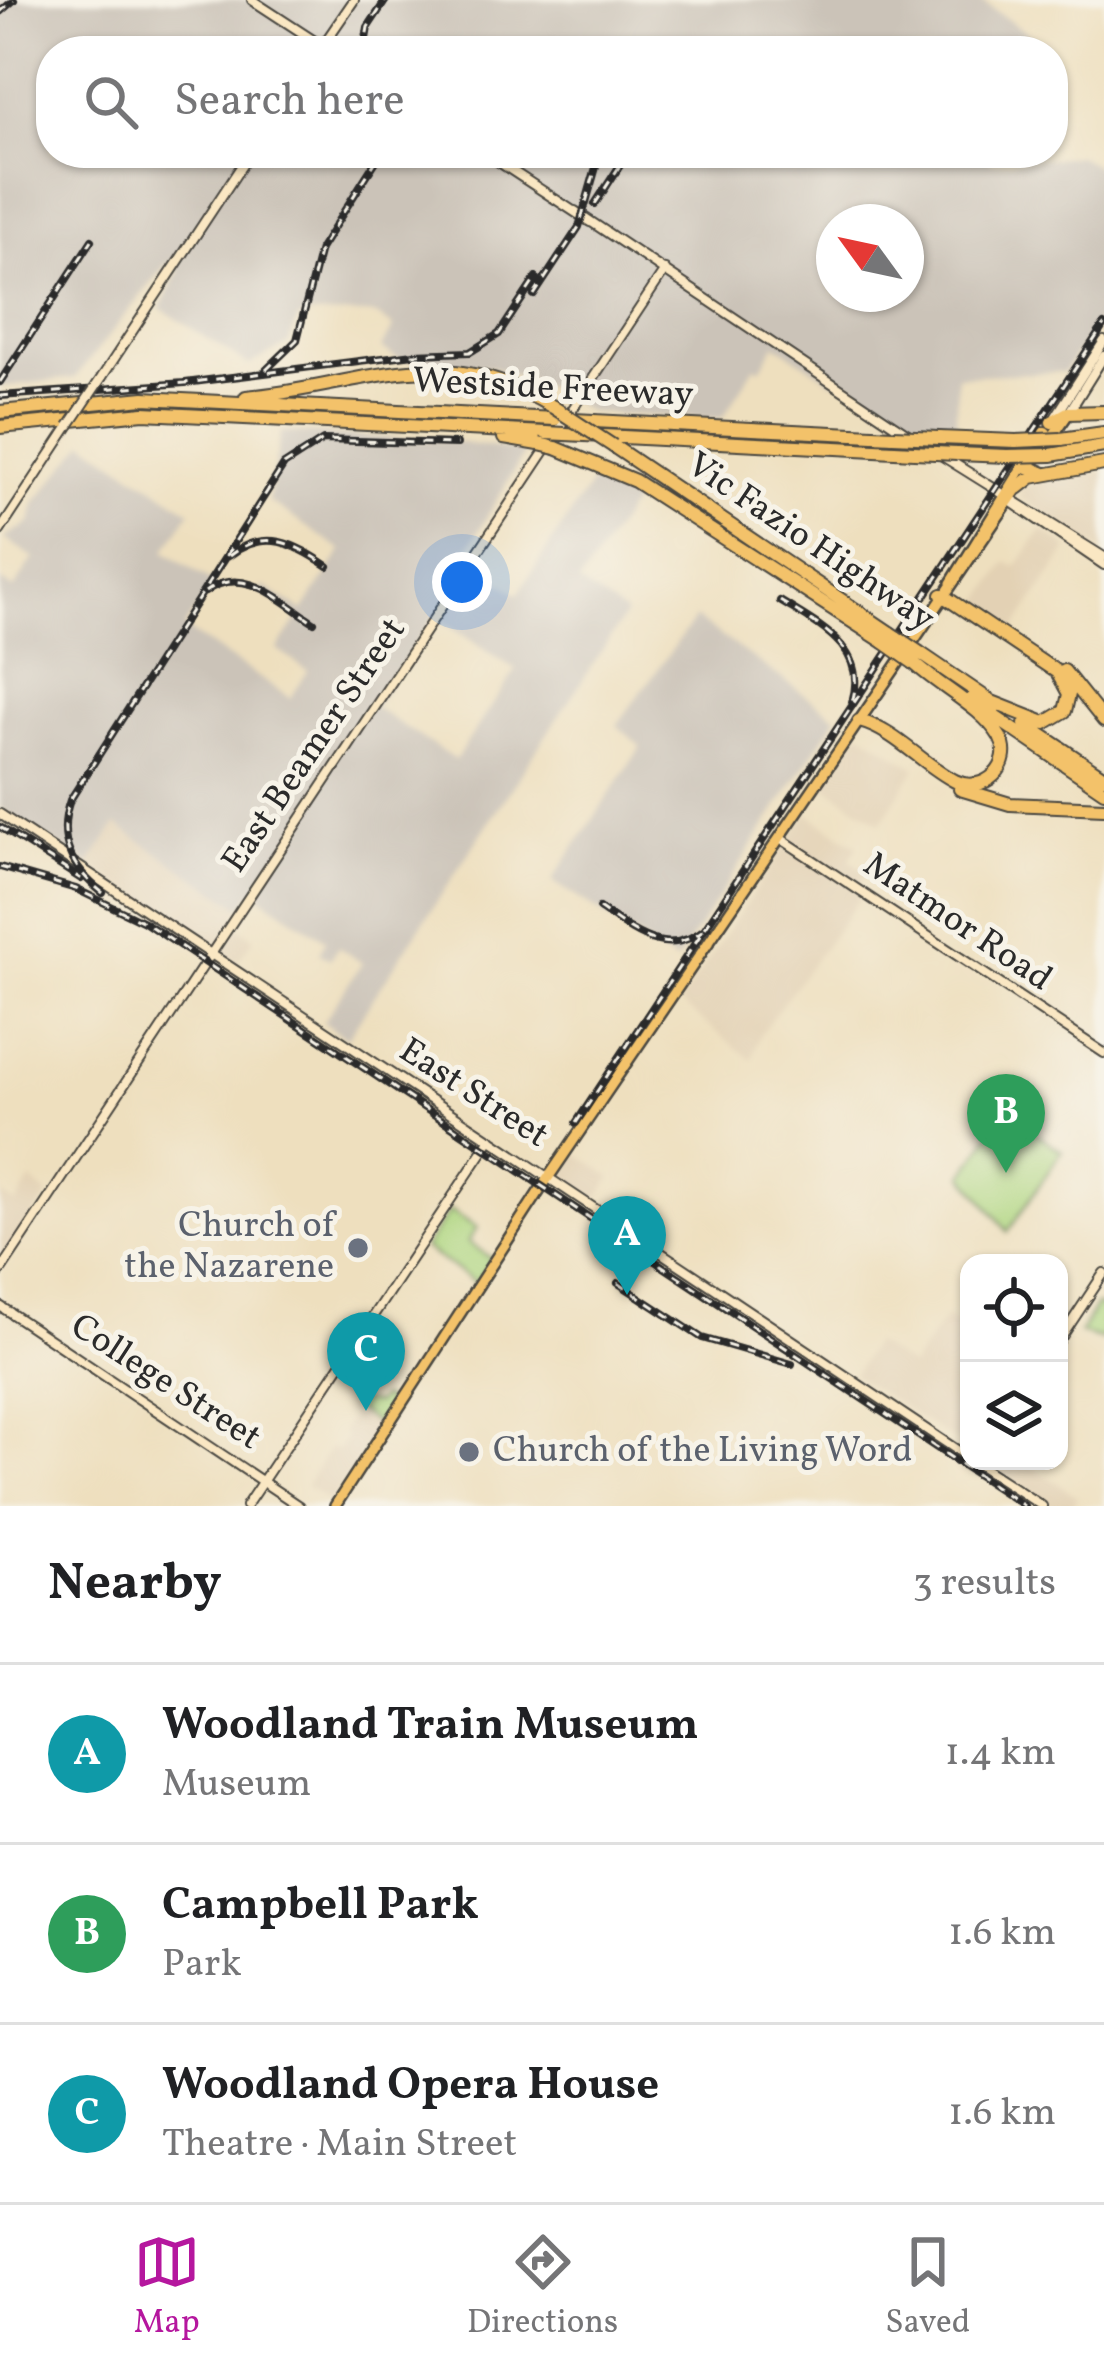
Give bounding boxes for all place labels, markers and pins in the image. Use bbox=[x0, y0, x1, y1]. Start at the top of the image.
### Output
pin: B bbox=[967, 1074, 1045, 1173]
pin: A bbox=[588, 1196, 666, 1295]
place label: Church of the Nazarene bbox=[124, 1202, 338, 1293]
marker: Church of the Nazarene bbox=[345, 1235, 371, 1261]
pin: C bbox=[327, 1312, 405, 1411]
place label: Church of the Living Word bbox=[493, 1427, 912, 1477]
marker: Church of the Living Word bbox=[456, 1439, 482, 1465]

